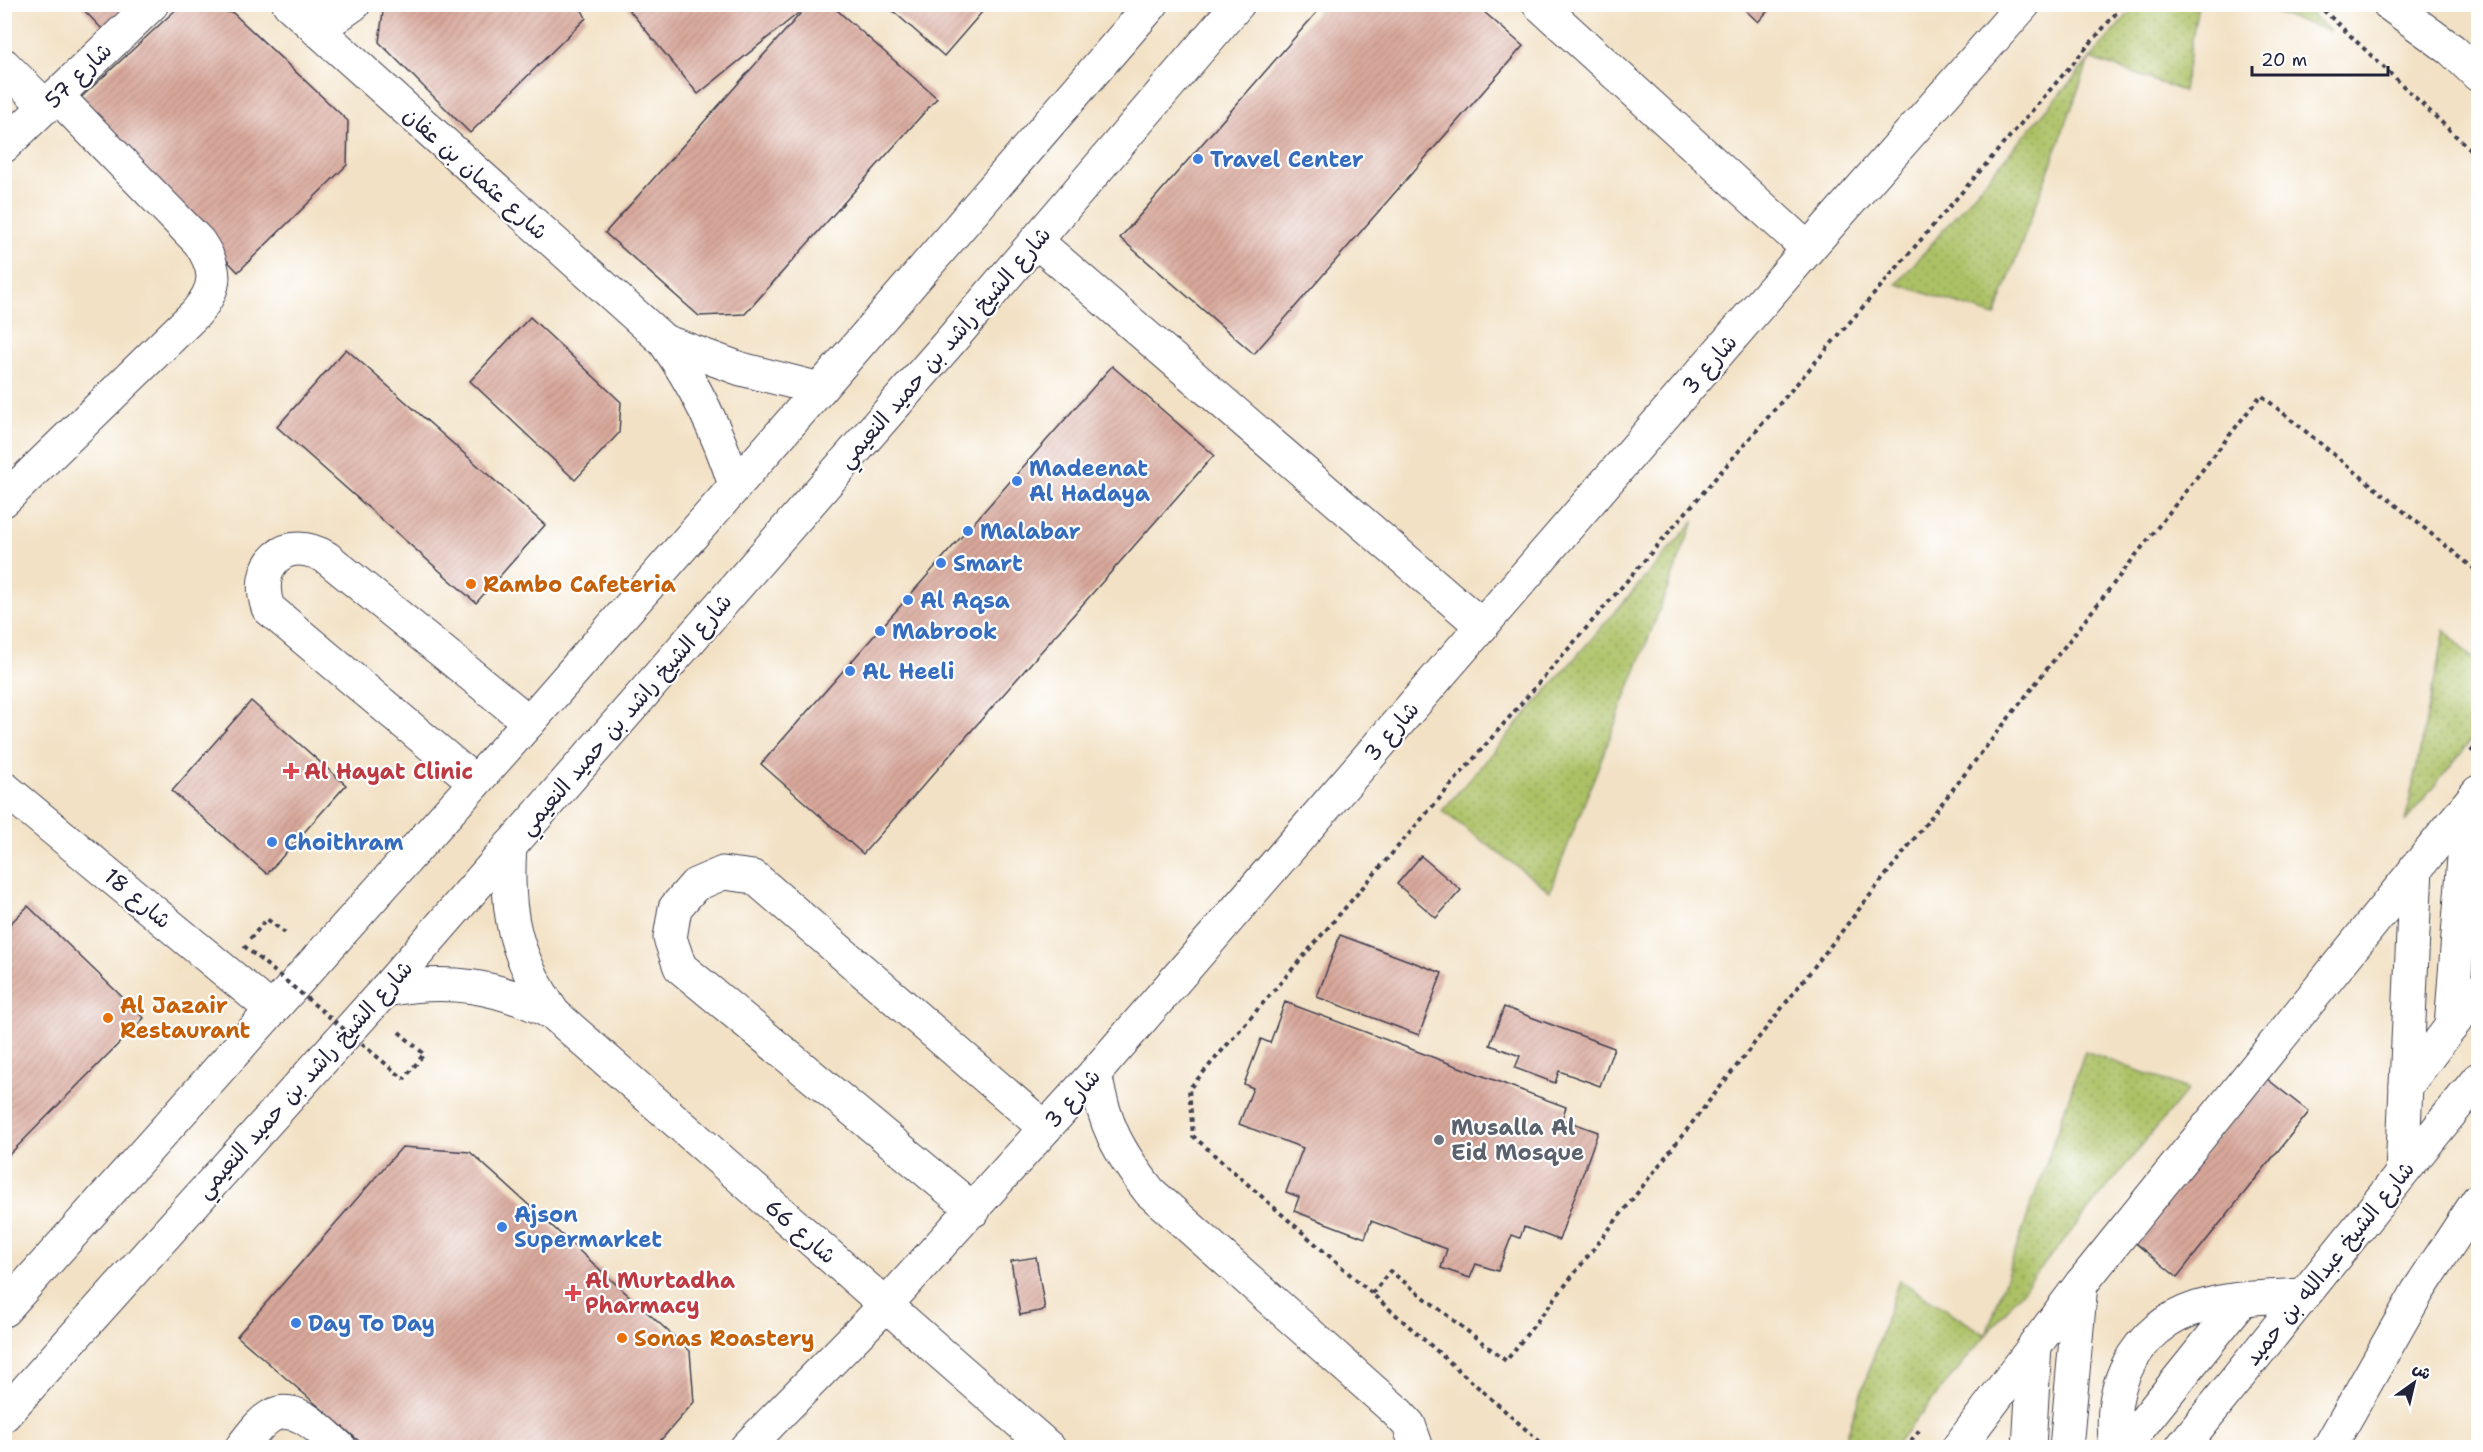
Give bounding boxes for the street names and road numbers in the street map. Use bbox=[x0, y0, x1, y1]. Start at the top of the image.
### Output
street label: شارع 57 bbox=[38, 36, 119, 115]
street label: شارع عثمان بن عفان bbox=[396, 101, 554, 247]
street label: شارع الشيخ راشد بن حميد النعيمي bbox=[831, 221, 1061, 477]
street label: شارع 3 bbox=[1675, 328, 1744, 401]
street label: شارع الشيخ راشد بن حميد النعيمي bbox=[512, 588, 742, 844]
street label: شارع 3 bbox=[1357, 695, 1426, 768]
street label: شارع 18 bbox=[97, 862, 177, 936]
street label: شارع الشيخ راشد بن حميد النعيمي bbox=[190, 954, 423, 1208]
street label: شارع 3 bbox=[1038, 1062, 1107, 1135]
street label: شارع الشيخ عبدالله بن حميد bbox=[2238, 1155, 2422, 1372]
street label: شارع 66 bbox=[758, 1192, 842, 1271]

